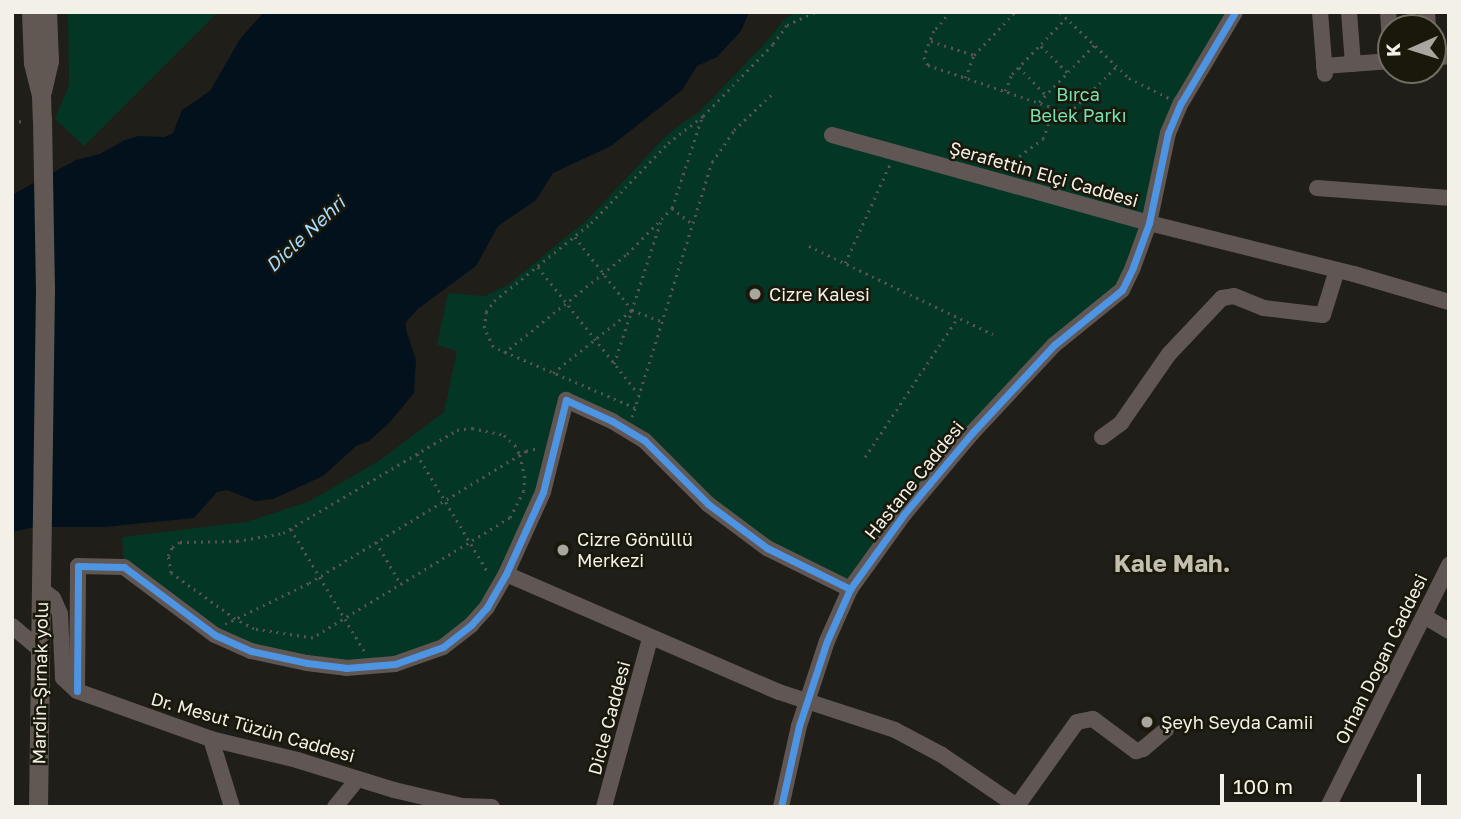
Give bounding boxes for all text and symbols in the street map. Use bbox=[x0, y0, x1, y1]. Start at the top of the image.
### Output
north arrow bbox=[1377, 14, 1447, 84]
text: K bbox=[1381, 43, 1404, 58]
park label: Bırca Belek Parkı bbox=[1030, 84, 1126, 126]
street label: Şerafettin Elçi Caddesi bbox=[947, 137, 1141, 211]
water label: Dicle Nehri bbox=[261, 192, 349, 276]
place label: Cizre Kalesi bbox=[769, 283, 870, 305]
marker: Cizre Kalesi bbox=[747, 286, 763, 302]
street label: Hastane Caddesi bbox=[860, 416, 968, 544]
place label: Cizre Gönüllü Merkezi bbox=[577, 529, 693, 572]
marker: Cizre Gönüllü Merkezi bbox=[555, 542, 571, 558]
district label: Kale Mah. bbox=[1114, 549, 1230, 577]
street label: Orhan Doğan Caddesi bbox=[1330, 570, 1432, 748]
street label: Mardin-Şırnak yolu bbox=[28, 601, 52, 765]
street label: Dicle Caddesi bbox=[583, 659, 635, 777]
street label: Dr. Mesut Tüzün Caddesi bbox=[149, 688, 357, 766]
place label: Şeyh Seyda Camii bbox=[1161, 711, 1313, 733]
marker: Şeyh Seyda Camii bbox=[1139, 714, 1155, 730]
scale bar bbox=[1223, 760, 1424, 804]
text: 100 m bbox=[1233, 773, 1293, 799]

